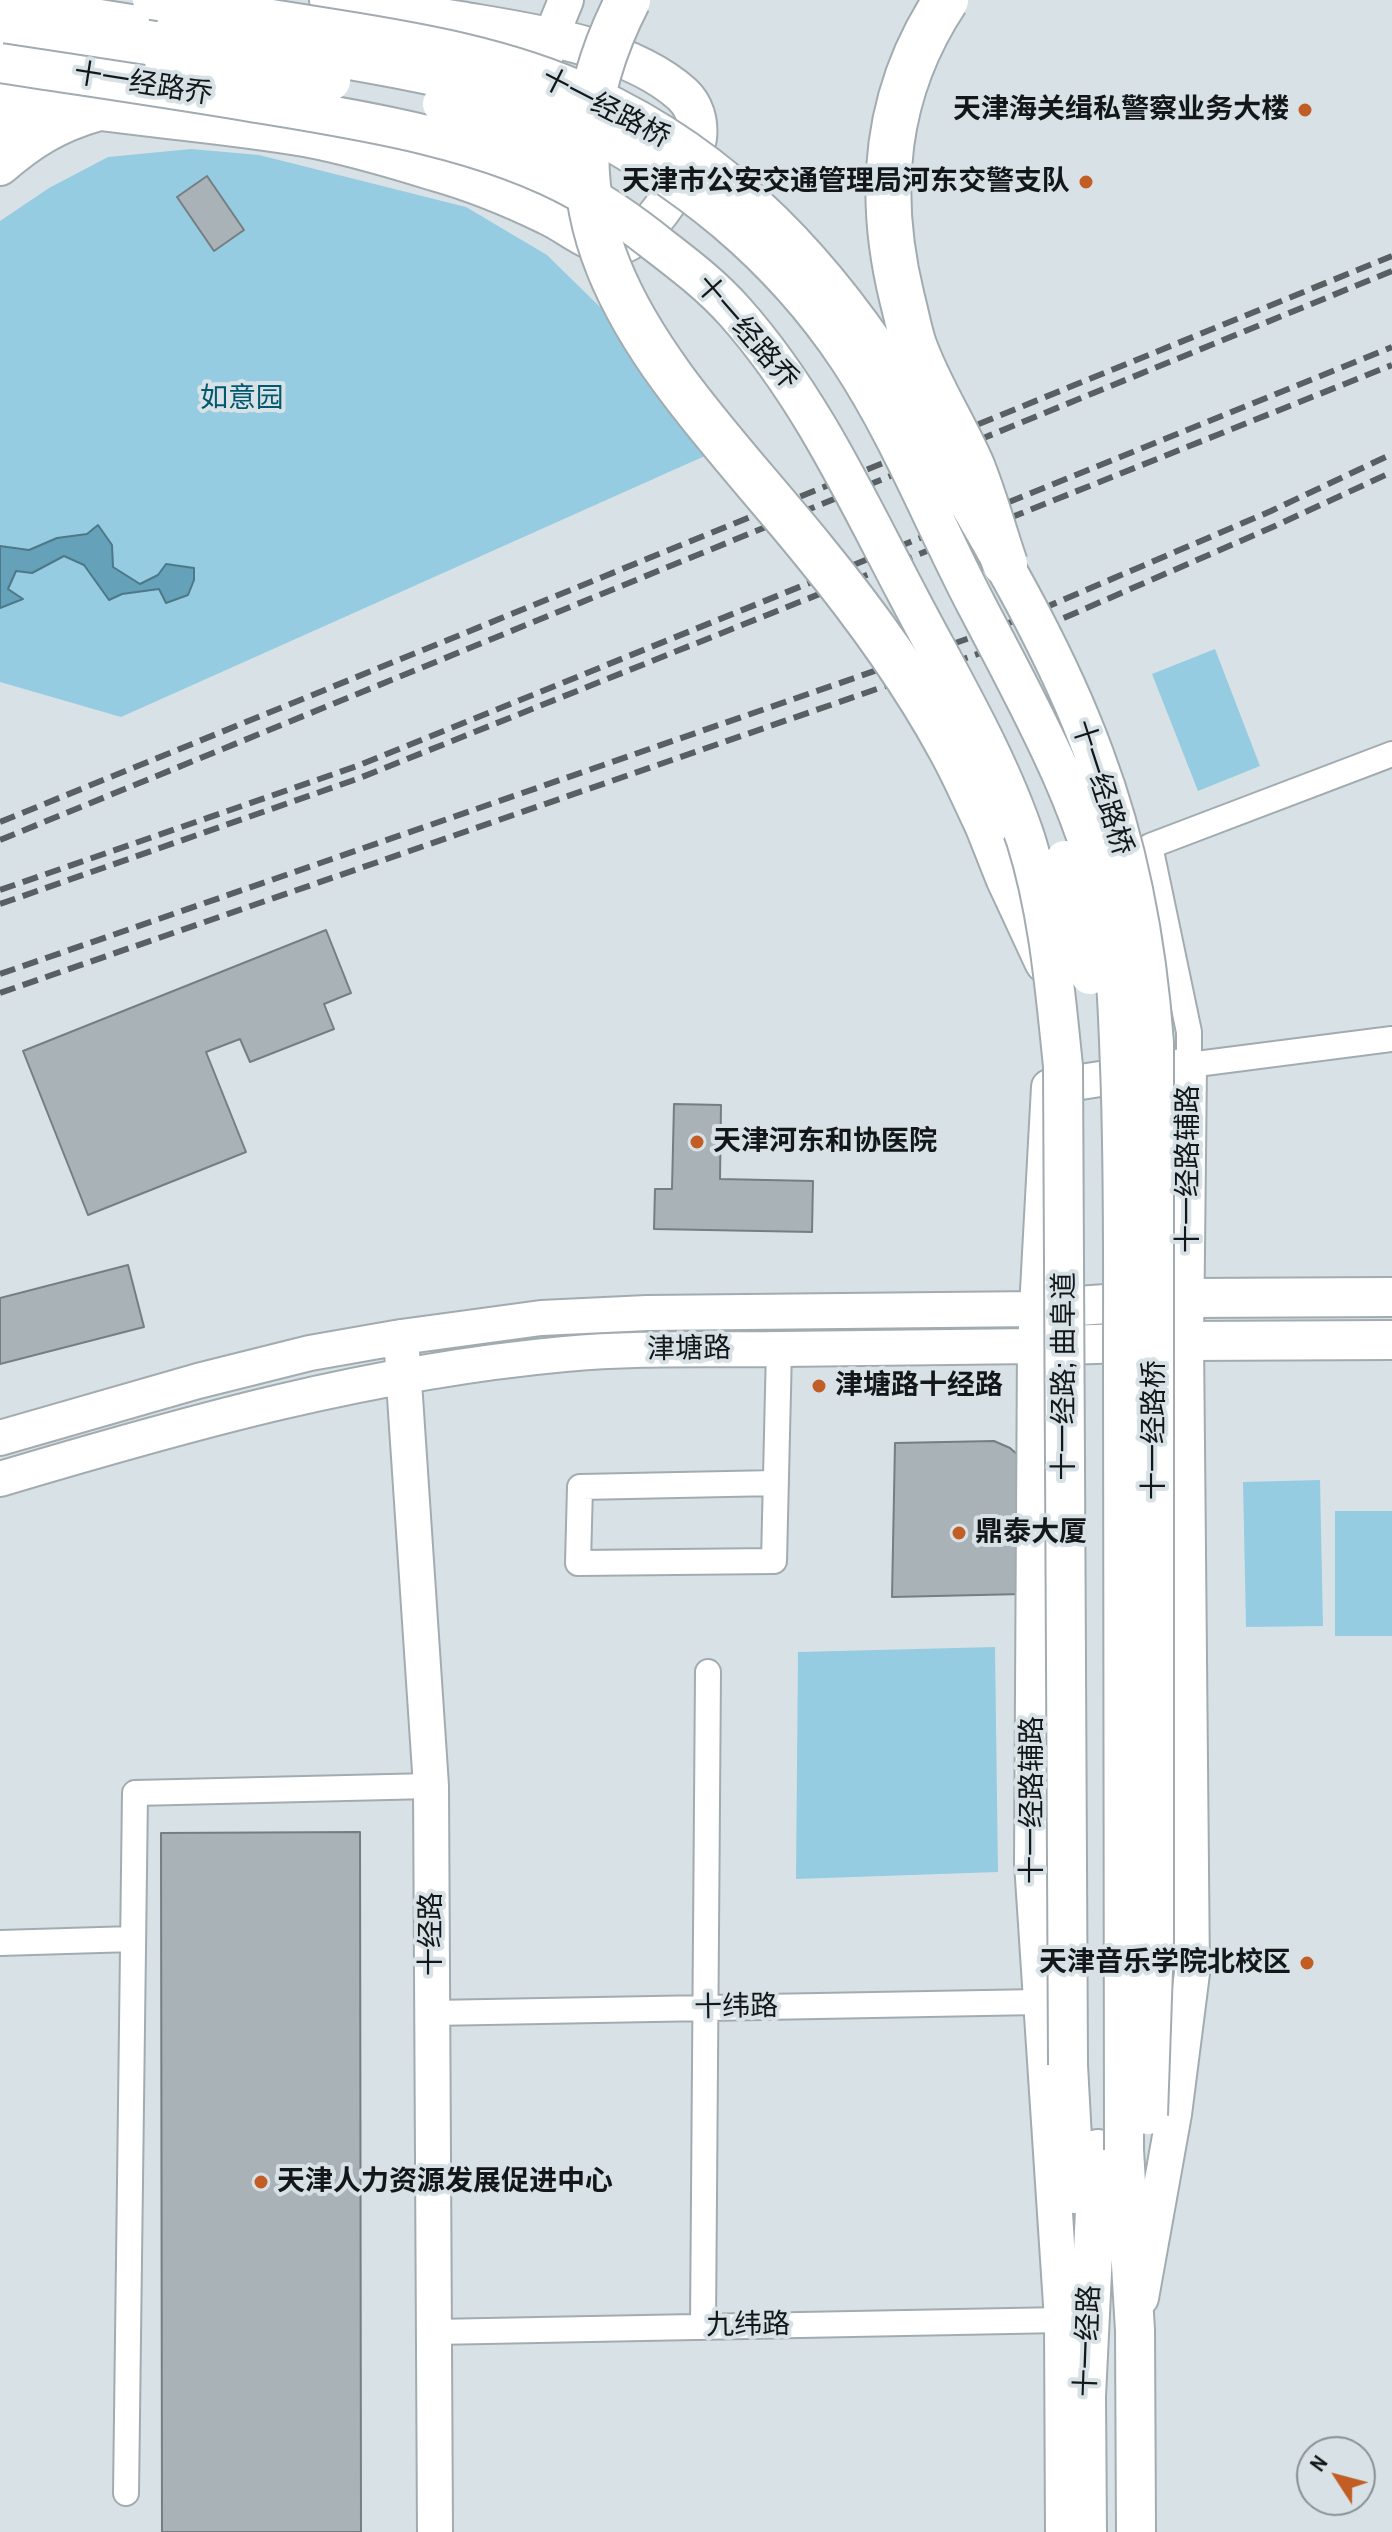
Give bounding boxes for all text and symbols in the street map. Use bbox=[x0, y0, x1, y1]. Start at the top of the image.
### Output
street label: 十一经路乔 bbox=[71, 57, 215, 113]
street label: 十一经路桥 bbox=[535, 62, 675, 156]
place label: 天津海关缉私警察业务大楼 bbox=[953, 93, 1289, 127]
marker: 天津海关缉私警察业务大楼 bbox=[1296, 101, 1314, 119]
place label: 天津市公安交通管理局河东交警支队 bbox=[622, 165, 1070, 199]
marker: 天津市公安交通管理局河东交警支队 bbox=[1077, 173, 1095, 191]
street label: 十一经路乔 bbox=[687, 269, 805, 397]
park label: 如意园 bbox=[200, 382, 284, 416]
street label: 十一经路桥 bbox=[1063, 716, 1139, 860]
street label: 十一经路辅路 bbox=[1172, 1085, 1206, 1253]
place label: 天津河东和协医院 bbox=[713, 1125, 937, 1159]
marker: 天津河东和协医院 bbox=[688, 1133, 706, 1151]
street label: 十一经路; 曲阜道 bbox=[1048, 1272, 1082, 1480]
street label: 津塘路 bbox=[647, 1332, 731, 1368]
street label: 十一经路桥 bbox=[1138, 1360, 1172, 1500]
place label: 津塘路十经路 bbox=[835, 1369, 1003, 1403]
marker: 津塘路十经路 bbox=[810, 1377, 828, 1395]
place label: 鼎泰大厦 bbox=[975, 1516, 1087, 1550]
marker: 鼎泰大厦 bbox=[950, 1524, 968, 1542]
street label: 十一经路辅路 bbox=[1016, 1716, 1050, 1884]
street label: 十经路 bbox=[415, 1892, 449, 1976]
place label: 天津音乐学院北校区 bbox=[1039, 1946, 1291, 1980]
marker: 天津音乐学院北校区 bbox=[1298, 1954, 1316, 1972]
street label: 十纬路 bbox=[694, 1990, 778, 2026]
place label: 天津人力资源发展促进中心 bbox=[277, 2165, 613, 2199]
marker: 天津人力资源发展促进中心 bbox=[252, 2173, 270, 2191]
street label: 十一经路 bbox=[1070, 2284, 1108, 2398]
street label: 九纬路 bbox=[706, 2308, 790, 2344]
north arrow bbox=[1296, 2436, 1376, 2516]
text: N bbox=[1302, 2449, 1334, 2477]

